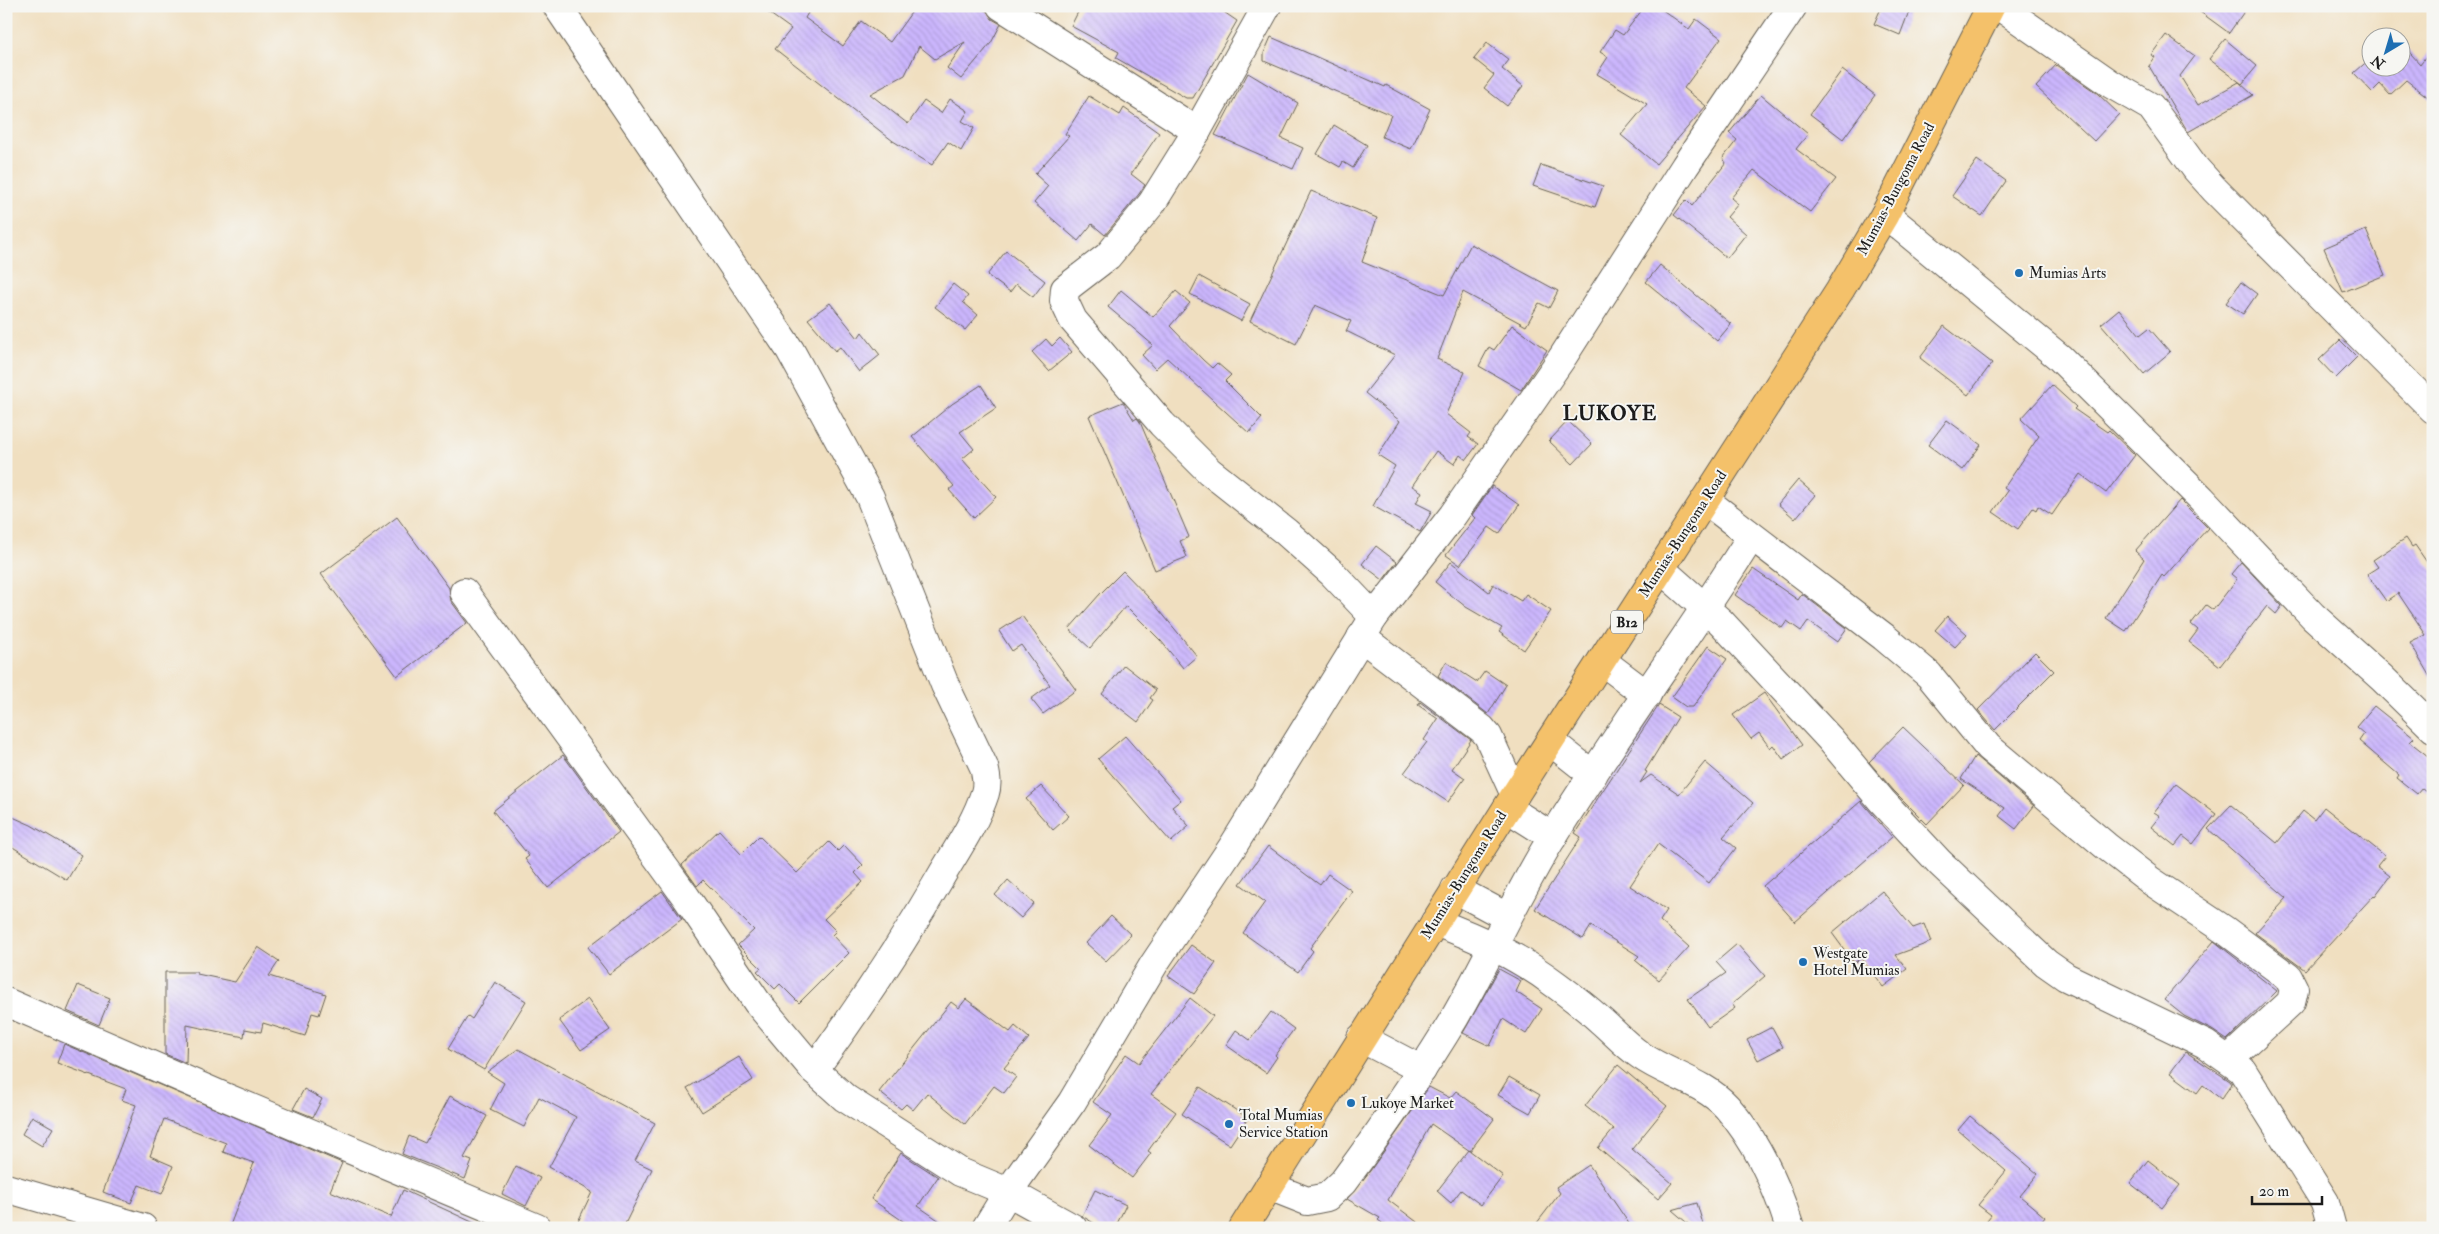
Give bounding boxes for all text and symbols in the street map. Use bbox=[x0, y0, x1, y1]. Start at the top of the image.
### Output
north arrow bbox=[2362, 28, 2412, 78]
text: N bbox=[2368, 51, 2389, 73]
street label: Mumias-Bungoma Road bbox=[1853, 119, 1939, 259]
place label: Mumias Arts bbox=[2029, 264, 2106, 283]
marker: Mumias Arts bbox=[2013, 267, 2025, 279]
district label: LUKOYE bbox=[1563, 401, 1657, 426]
street label: Mumias-Bungoma Road bbox=[1635, 466, 1731, 601]
road number: B12 bbox=[1611, 610, 1643, 634]
street label: Mumias-Bungoma Road bbox=[1417, 807, 1511, 943]
place label: Westgate Hotel Mumias bbox=[1812, 944, 1899, 980]
marker: Westgate Hotel Mumias bbox=[1797, 956, 1809, 968]
place label: Lukoye Market bbox=[1361, 1094, 1454, 1113]
marker: Lukoye Market bbox=[1345, 1097, 1357, 1109]
place label: Total Mumias Service Station bbox=[1239, 1106, 1329, 1142]
marker: Total Mumias Service Station bbox=[1223, 1118, 1235, 1130]
scale bar bbox=[2252, 1174, 2322, 1206]
text: 20 m bbox=[2259, 1182, 2289, 1201]

